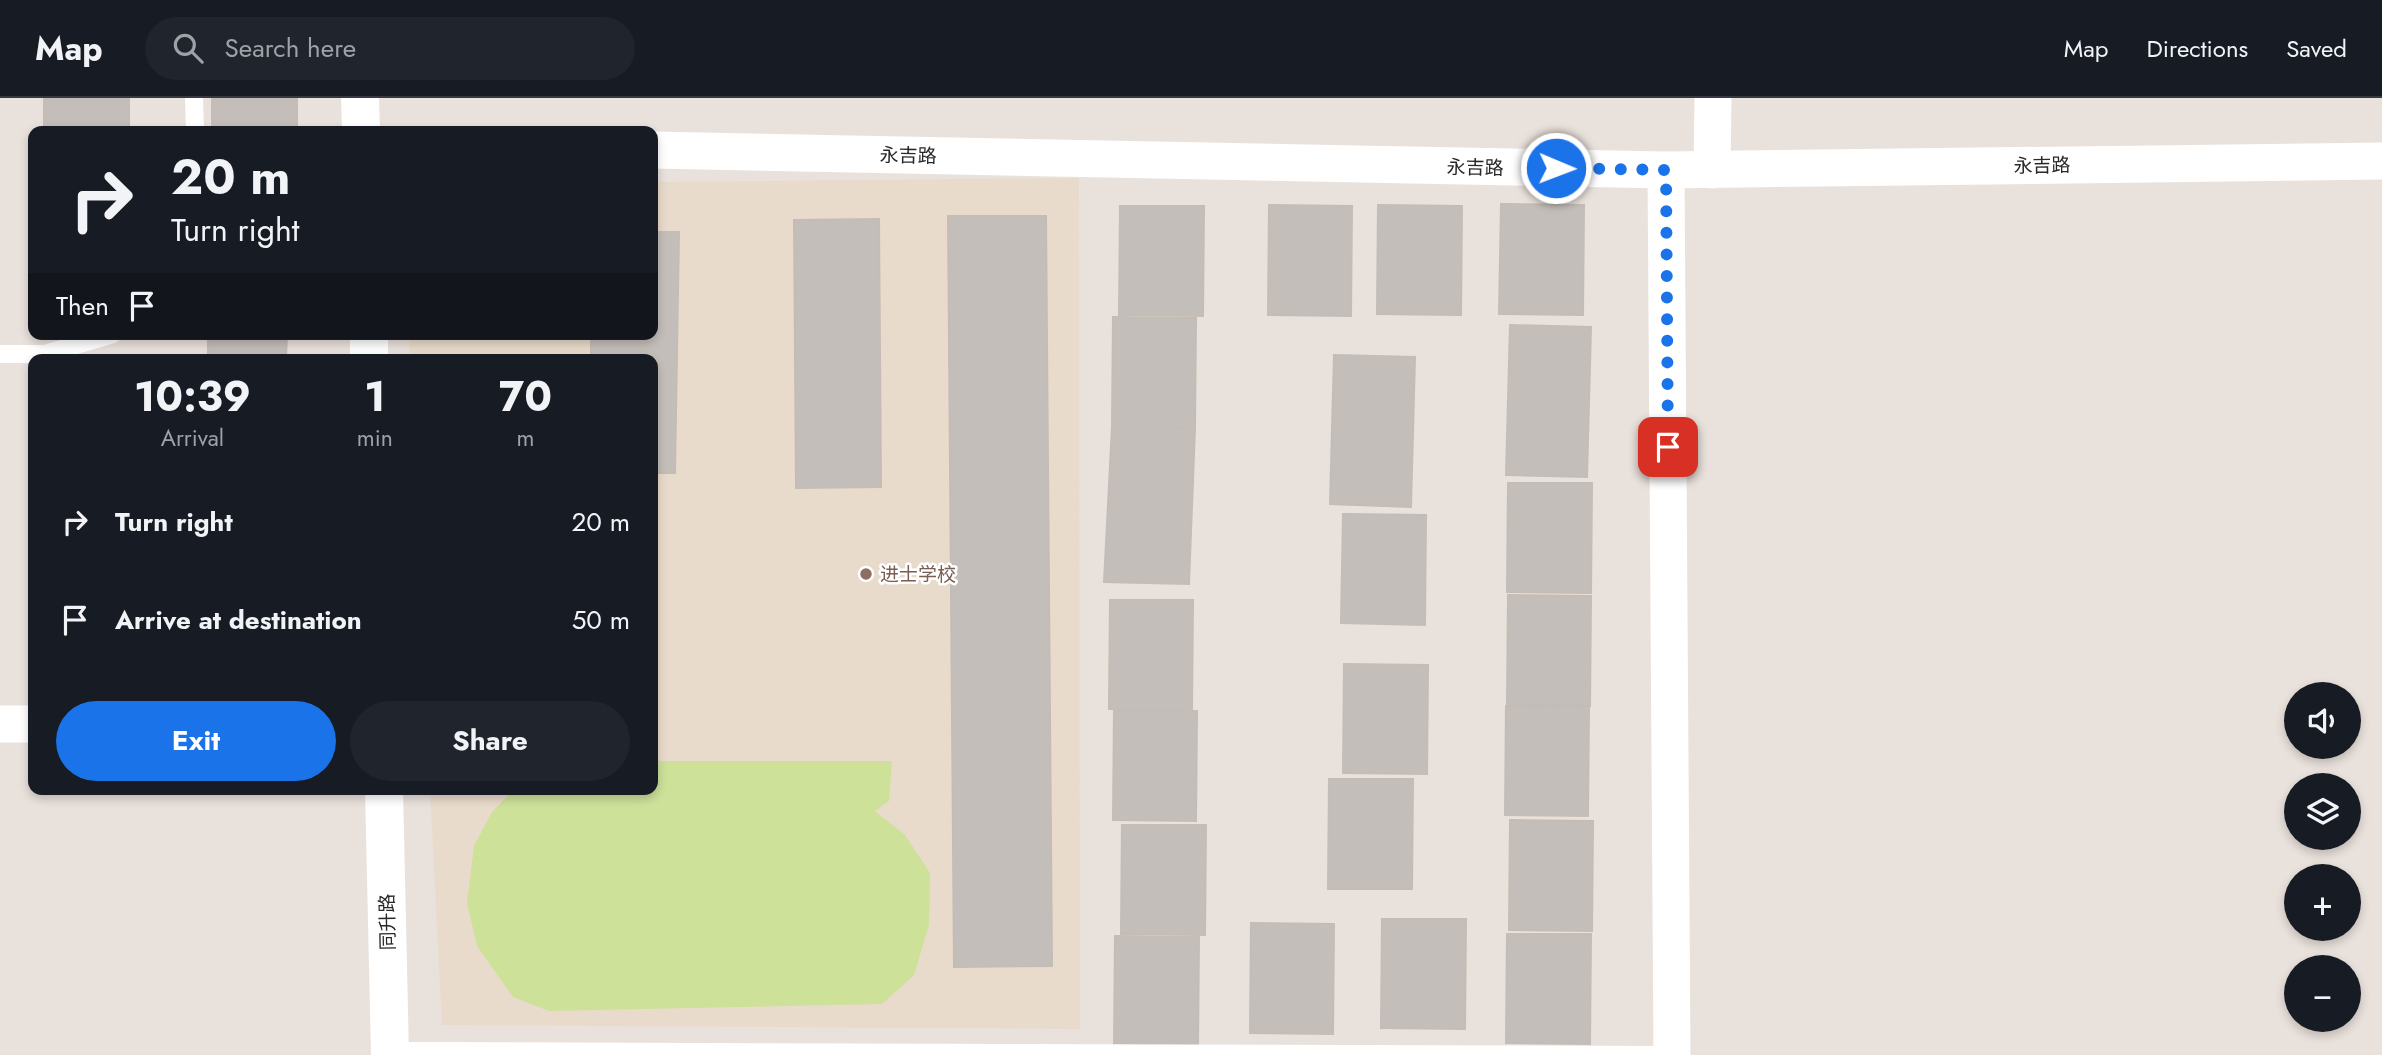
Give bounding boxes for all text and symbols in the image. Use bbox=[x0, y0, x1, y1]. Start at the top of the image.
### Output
search box bbox=[145, 17, 635, 80]
text: Map bbox=[35, 25, 103, 72]
icon: search bbox=[169, 29, 207, 67]
text: Search here bbox=[225, 29, 356, 67]
text: Map bbox=[2064, 31, 2109, 66]
text: Directions bbox=[2147, 31, 2248, 66]
text: Saved bbox=[2286, 31, 2347, 66]
position arrow bbox=[1519, 131, 1593, 205]
text: 20 m bbox=[171, 142, 290, 212]
street label: 永吉路 bbox=[879, 142, 937, 169]
street label: 永吉路 bbox=[2013, 152, 2071, 179]
icon: right bbox=[56, 154, 147, 245]
street label: 永吉路 bbox=[1446, 154, 1504, 181]
text: Turn right bbox=[171, 207, 300, 253]
text: Then bbox=[56, 287, 109, 325]
icon: arrive bbox=[123, 287, 161, 325]
text: 10:39 bbox=[134, 366, 251, 427]
text: 1 bbox=[364, 366, 386, 427]
text: 70 bbox=[499, 366, 552, 427]
pin bbox=[1638, 417, 1698, 477]
text: Arrival bbox=[161, 421, 224, 455]
text: min bbox=[357, 421, 393, 455]
text: m bbox=[516, 421, 534, 455]
icon: arrive bbox=[1649, 428, 1687, 466]
icon: right bbox=[56, 503, 94, 541]
text: Turn right bbox=[115, 503, 233, 541]
text: 20 m bbox=[572, 503, 630, 541]
place label: 进士学校 bbox=[880, 561, 956, 588]
marker: 进士学校 bbox=[858, 566, 874, 582]
icon: arrive bbox=[56, 601, 94, 639]
text: Arrive at destination bbox=[115, 601, 362, 639]
text: 50 m bbox=[572, 601, 630, 639]
map controls bbox=[2284, 682, 2361, 1032]
button: sound bbox=[2284, 682, 2361, 759]
button: Exit bbox=[56, 701, 336, 781]
button: Share bbox=[350, 701, 630, 781]
button: layers bbox=[2284, 773, 2361, 850]
button: + bbox=[2284, 864, 2361, 941]
street label: 同升路 bbox=[374, 893, 401, 951]
button: − bbox=[2284, 955, 2361, 1032]

